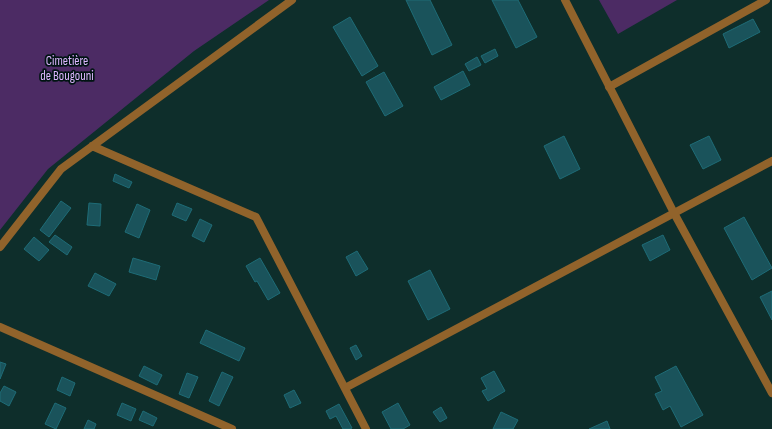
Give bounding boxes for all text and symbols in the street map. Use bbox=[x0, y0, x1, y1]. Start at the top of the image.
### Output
park label: Cimetière de Bougouni bbox=[40, 53, 94, 84]

